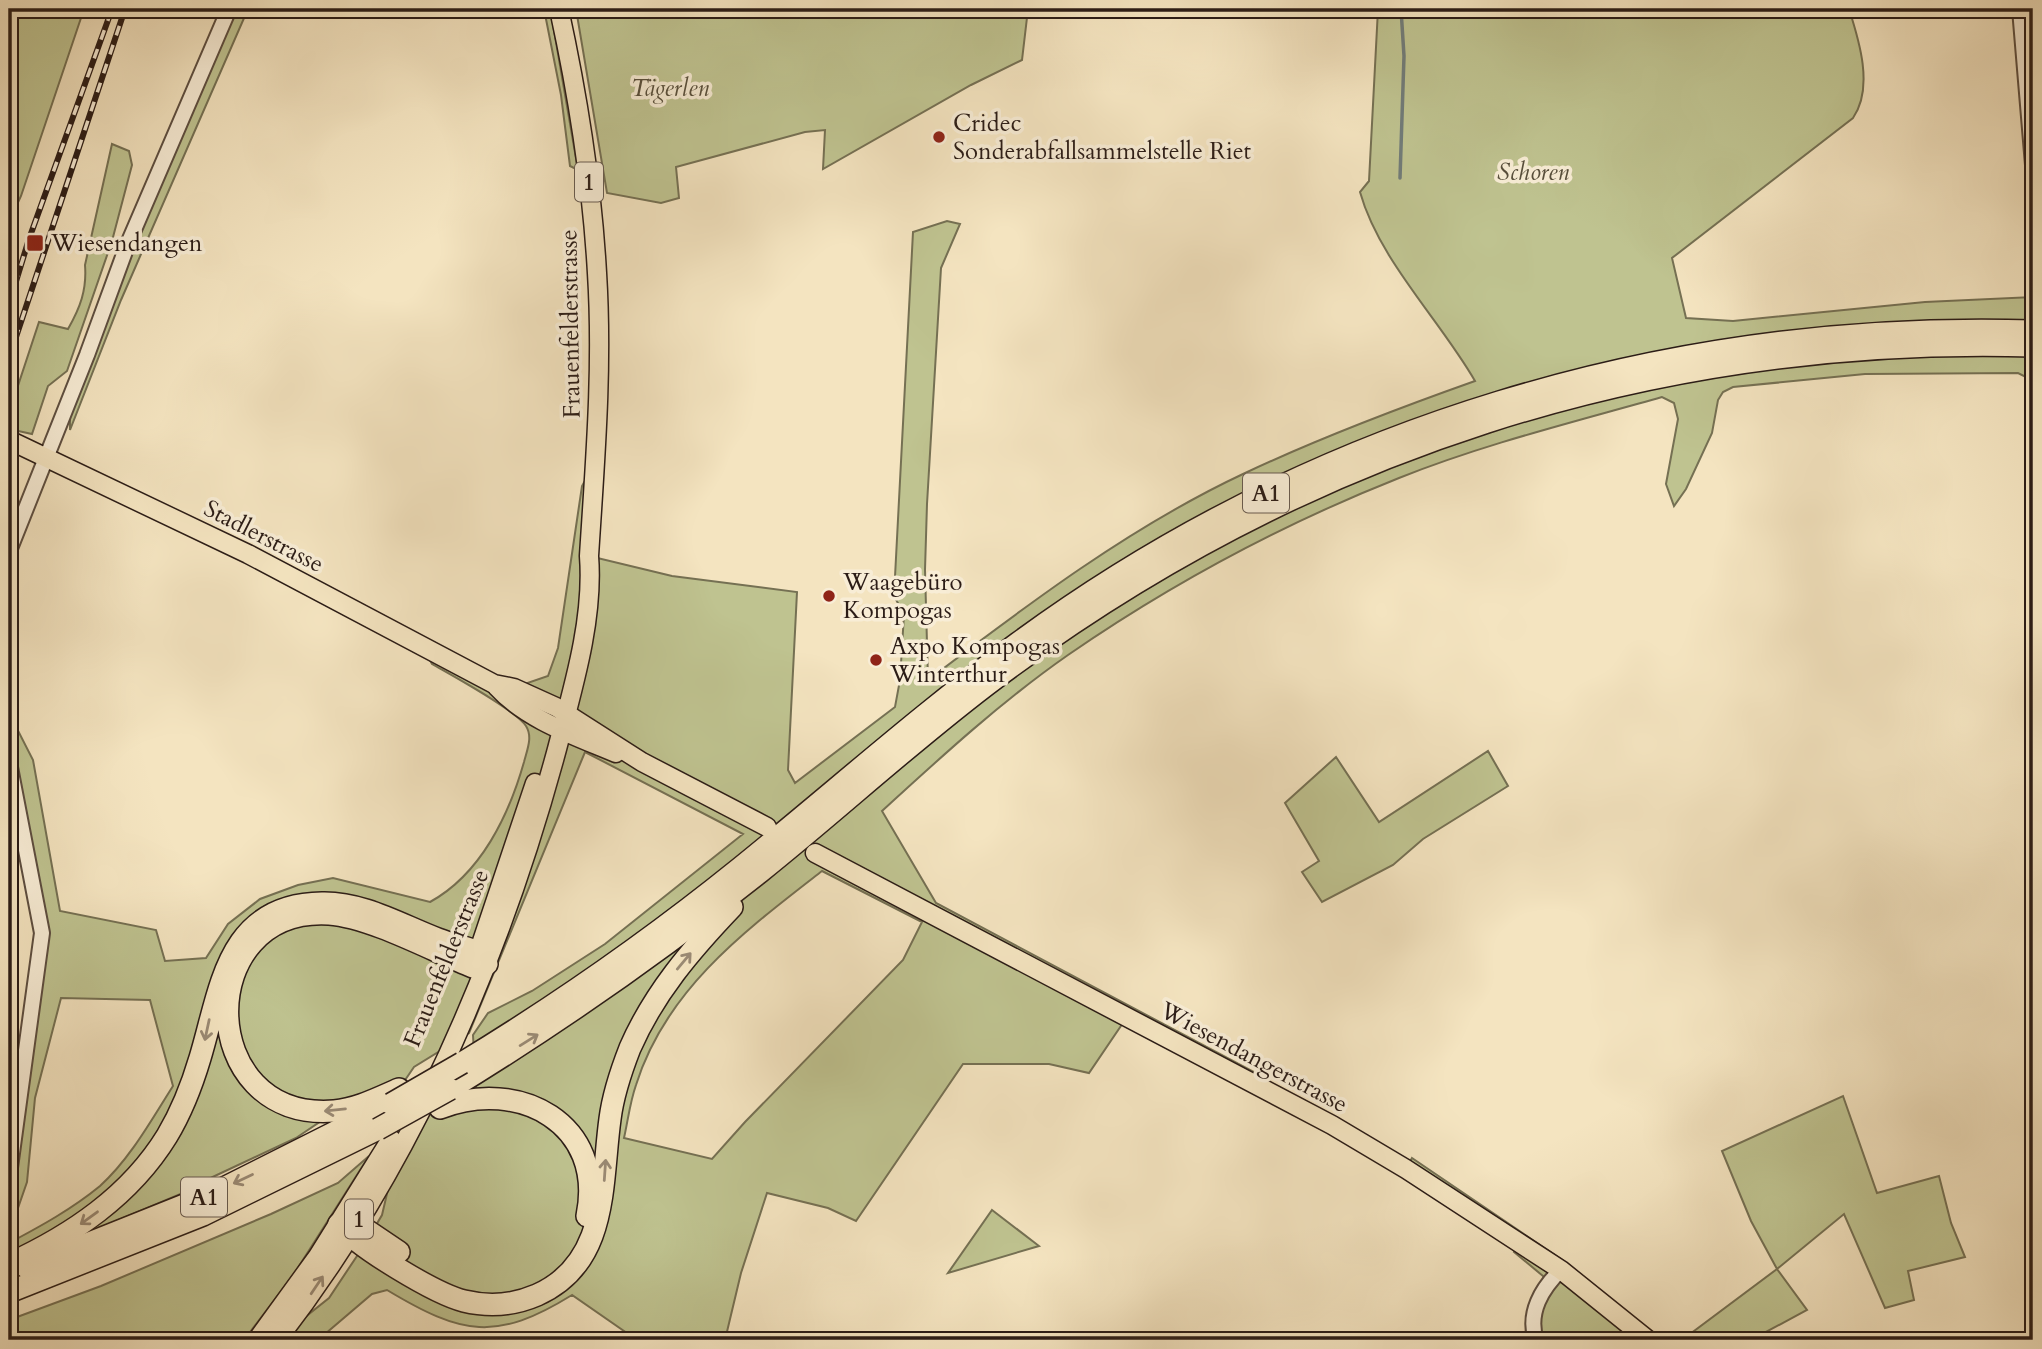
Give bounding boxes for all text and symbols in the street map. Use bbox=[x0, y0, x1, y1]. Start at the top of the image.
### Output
park label: Tägerlen bbox=[631, 72, 709, 105]
place label: Cridec Sonderabfallsammelstelle Riet bbox=[953, 107, 1252, 168]
marker: Cridec Sonderabfallsammelstelle Riet bbox=[931, 129, 947, 145]
park label: Schoren bbox=[1497, 156, 1569, 189]
road number: 1 bbox=[575, 162, 603, 202]
place label: Wiesendangen bbox=[50, 227, 203, 260]
street label: Frauenfelderstrasse bbox=[552, 229, 589, 419]
marker: Wiesendangen bbox=[25, 233, 45, 253]
road number: A1 bbox=[1243, 474, 1289, 512]
street label: Stadlerstrasse bbox=[198, 492, 329, 581]
place label: Waagebüro Kompogas bbox=[842, 566, 962, 627]
marker: Waagebüro Kompogas bbox=[821, 588, 837, 604]
place label: Axpo Kompogas Winterthur bbox=[889, 630, 1060, 691]
marker: Axpo Kompogas Winterthur bbox=[868, 652, 884, 668]
street label: Frauenfelderstrasse bbox=[396, 864, 497, 1052]
one-way arrow bbox=[676, 952, 691, 970]
street label: Wiesendangerstrasse bbox=[1153, 994, 1353, 1121]
one-way arrow bbox=[199, 1018, 213, 1041]
one-way arrow bbox=[518, 1033, 538, 1047]
one-way arrow bbox=[324, 1104, 347, 1117]
one-way arrow bbox=[599, 1159, 612, 1181]
one-way arrow bbox=[233, 1173, 254, 1187]
road number: A1 bbox=[181, 1178, 227, 1216]
road number: 1 bbox=[345, 1200, 373, 1238]
one-way arrow bbox=[80, 1210, 99, 1225]
one-way arrow bbox=[309, 1276, 324, 1295]

